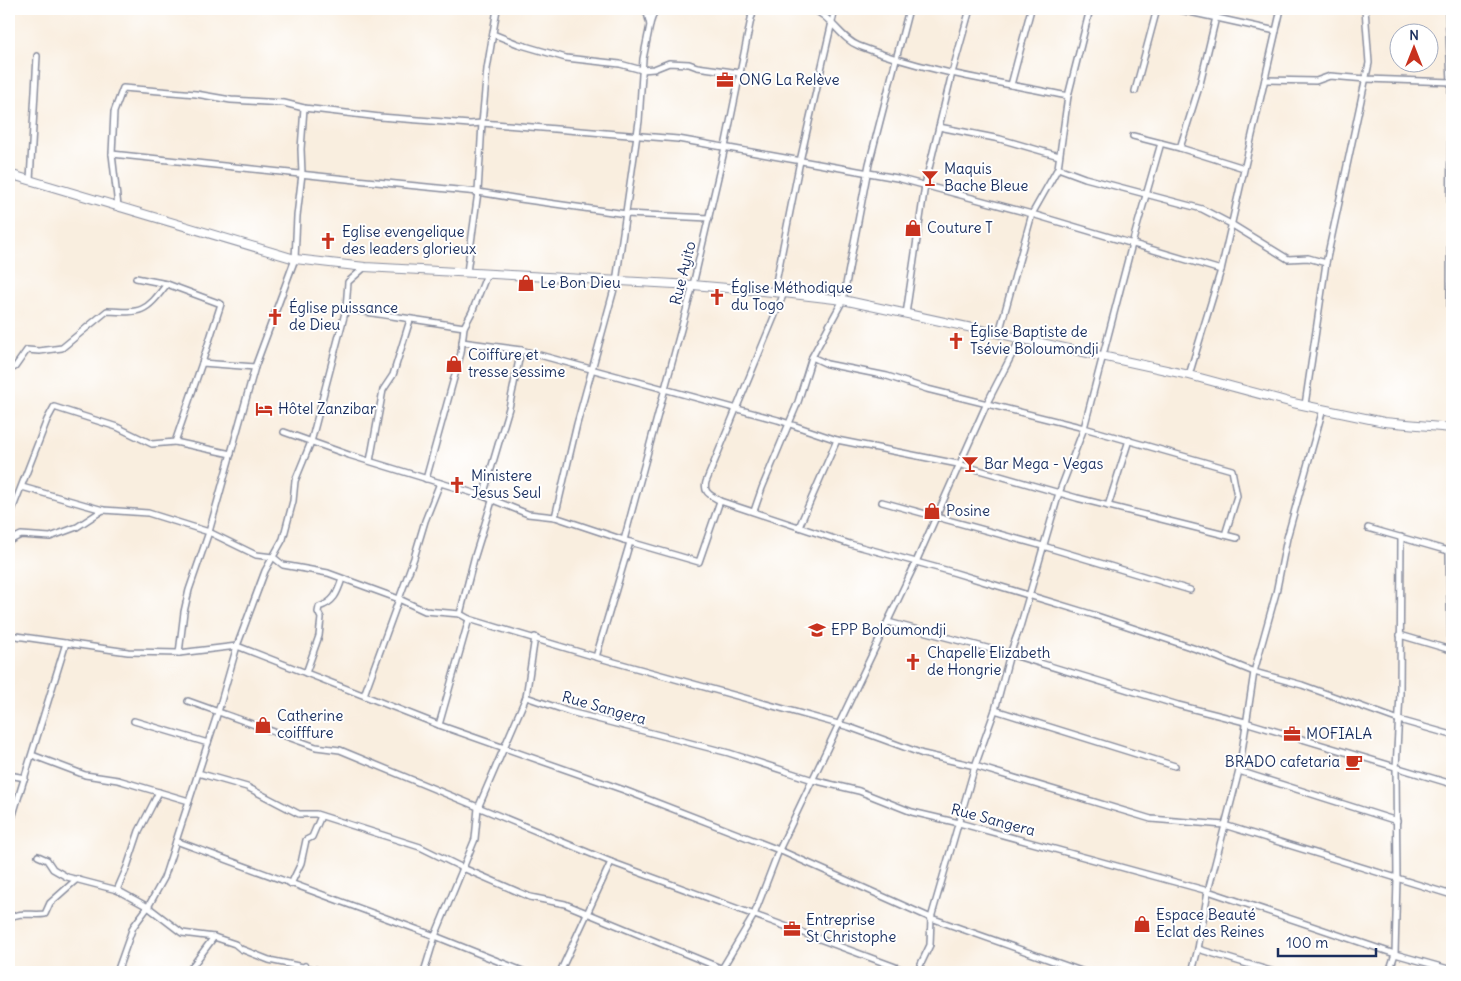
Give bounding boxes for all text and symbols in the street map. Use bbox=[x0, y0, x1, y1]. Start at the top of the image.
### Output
north arrow bbox=[1388, 22, 1438, 72]
text: N bbox=[1409, 26, 1419, 44]
office icon: ONG La Relève bbox=[715, 70, 735, 90]
place label: ONG La Relève bbox=[739, 70, 840, 89]
place label: Maquis Bache Bleue bbox=[944, 159, 1028, 195]
bar icon: Maquis Bache Bleue bbox=[920, 168, 940, 188]
shop icon: Couture T bbox=[903, 218, 923, 238]
place label: Couture T bbox=[927, 218, 993, 237]
place label: Eglise evengelique des leaders glorieux bbox=[342, 222, 477, 258]
church icon: Eglise evengelique des leaders glorieux bbox=[318, 231, 338, 251]
street label: Rue Ayito bbox=[665, 239, 700, 307]
shop icon: Le Bon Dieu bbox=[516, 273, 536, 293]
place label: Le Bon Dieu bbox=[540, 273, 621, 292]
place label: Église Méthodique du Togo bbox=[731, 278, 853, 314]
church icon: Église Méthodique du Togo bbox=[707, 287, 727, 307]
place label: Église puissance de Dieu bbox=[289, 298, 398, 334]
church icon: Église puissance de Dieu bbox=[265, 307, 285, 327]
place label: Église Baptiste de Tsévie Boloumondji bbox=[970, 322, 1099, 358]
church icon: Église Baptiste de Tsévie Boloumondji bbox=[946, 331, 966, 351]
place label: Coiffure et tresse sessime bbox=[468, 345, 565, 381]
shop icon: Coiffure et tresse sessime bbox=[444, 354, 464, 374]
hotel icon: Hôtel Zanzibar bbox=[254, 399, 274, 419]
place label: Hôtel Zanzibar bbox=[278, 399, 376, 418]
bar icon: Bar Mega - Vegas bbox=[960, 454, 980, 474]
place label: Bar Mega - Vegas bbox=[984, 454, 1104, 473]
place label: Ministere Jesus Seul bbox=[471, 466, 541, 502]
church icon: Ministere Jesus Seul bbox=[447, 475, 467, 495]
shop icon: Posine bbox=[922, 501, 942, 521]
place label: Posine bbox=[946, 501, 990, 520]
school or university icon: EPP Boloumondji bbox=[807, 620, 827, 640]
place label: EPP Boloumondji bbox=[831, 620, 946, 639]
place label: Chapelle Elizabeth de Hongrie bbox=[927, 643, 1051, 679]
church icon: Chapelle Elizabeth de Hongrie bbox=[903, 652, 923, 672]
street label: Rue Sangera bbox=[560, 686, 649, 729]
place label: Catherine coifffure bbox=[277, 706, 343, 742]
shop icon: Catherine coifffure bbox=[253, 715, 273, 735]
office icon: MOFIALA bbox=[1282, 724, 1302, 744]
place label: MOFIALA bbox=[1306, 724, 1373, 743]
place label: BRADO cafetaria bbox=[1225, 752, 1340, 771]
cafe icon: BRADO cafetaria bbox=[1344, 752, 1364, 772]
street label: Rue Sangera bbox=[949, 799, 1038, 840]
place label: Espace Beauté Eclat des Reines bbox=[1156, 905, 1264, 941]
place label: Entreprise St Christophe bbox=[806, 910, 896, 946]
shop icon: Espace Beauté Eclat des Reines bbox=[1132, 914, 1152, 934]
office icon: Entreprise St Christophe bbox=[782, 919, 802, 939]
scale bar bbox=[1278, 926, 1376, 958]
text: 100 m bbox=[1286, 933, 1328, 952]

